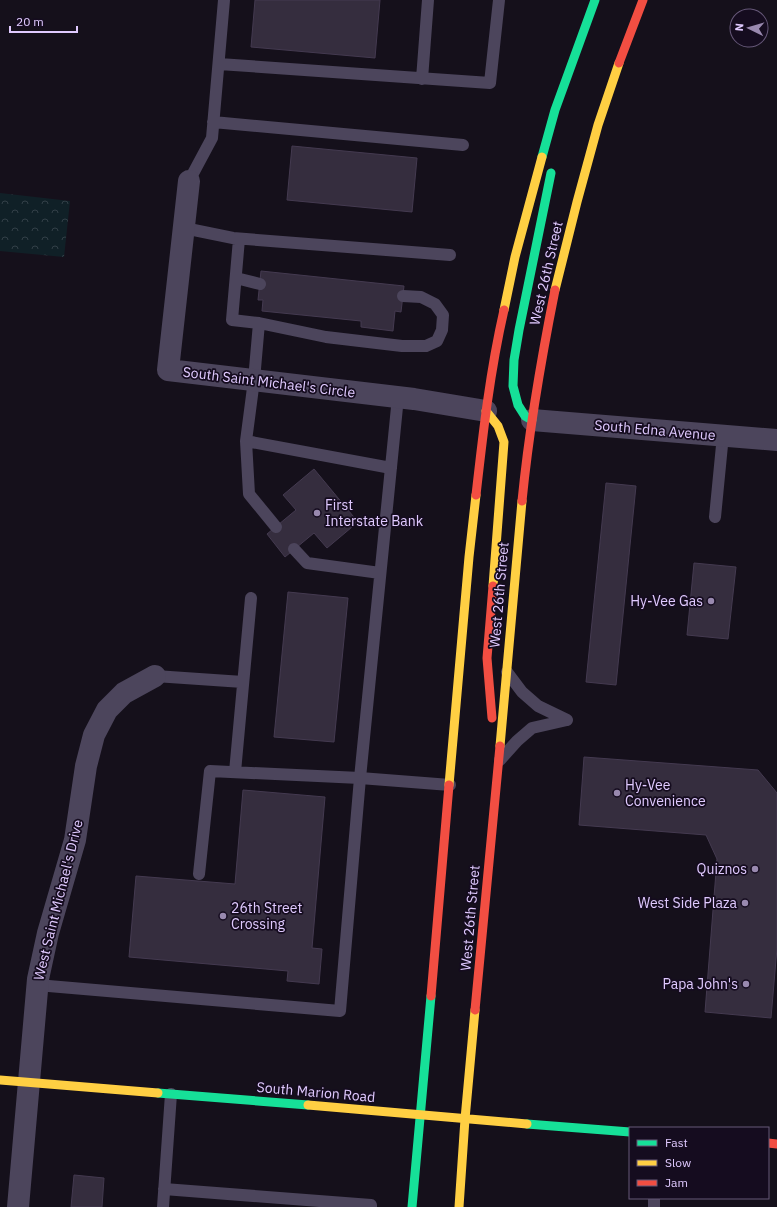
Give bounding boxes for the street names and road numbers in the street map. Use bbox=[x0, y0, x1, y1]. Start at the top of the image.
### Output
street label: West 26th Street bbox=[525, 219, 567, 327]
street label: South Saint Michael's Circle bbox=[182, 362, 357, 402]
street label: South Edna Avenue bbox=[594, 416, 717, 444]
street label: West 26th Street bbox=[485, 541, 513, 649]
street label: West Saint Michael's Drive bbox=[29, 817, 87, 982]
street label: West 26th Street bbox=[456, 864, 484, 972]
street label: South Marion Road bbox=[256, 1078, 376, 1106]

